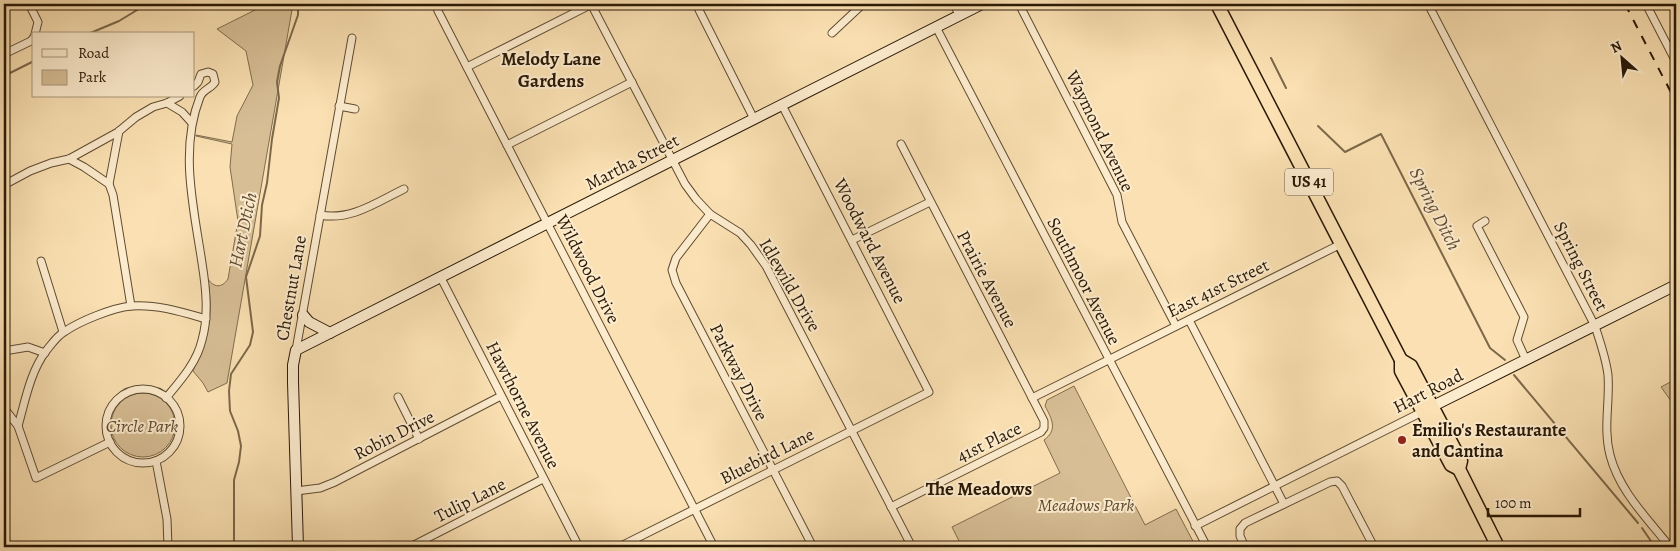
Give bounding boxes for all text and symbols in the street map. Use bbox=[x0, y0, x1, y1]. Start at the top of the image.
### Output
legend bbox=[32, 32, 195, 98]
north arrow bbox=[1598, 32, 1648, 82]
text: N bbox=[1607, 36, 1625, 58]
text: Road bbox=[78, 43, 110, 63]
district label: Melody Lane Gardens bbox=[501, 46, 601, 94]
street label: Waymond Avenue bbox=[1060, 65, 1140, 196]
text: Park bbox=[78, 67, 107, 87]
street label: Martha Street bbox=[581, 128, 683, 196]
water label: Spring Ditch bbox=[1403, 163, 1467, 255]
road number: US 41 bbox=[1285, 168, 1333, 196]
street label: Woodward Avenue bbox=[828, 173, 912, 308]
water label: Hart Dtich bbox=[222, 190, 264, 270]
street label: Wildwood Drive bbox=[550, 210, 626, 328]
street label: Southmoor Avenue bbox=[1041, 213, 1127, 349]
street label: Spring Street bbox=[1548, 217, 1614, 315]
street label: Prairie Avenue bbox=[951, 226, 1023, 332]
street label: Chestnut Lane bbox=[270, 233, 312, 343]
street label: Idlewild Drive bbox=[754, 234, 826, 336]
street label: East 41st Street bbox=[1163, 253, 1273, 323]
street label: Parkway Drive bbox=[704, 319, 774, 425]
street label: Hawthorne Avenue bbox=[480, 337, 566, 473]
street label: Hart Road bbox=[1389, 363, 1467, 419]
street label: Robin Drive bbox=[350, 404, 438, 466]
park label: Circle Park bbox=[106, 414, 178, 438]
street label: 41st Place bbox=[953, 416, 1025, 468]
place label: Emilio's Restaurante and Cantina bbox=[1412, 418, 1566, 463]
street label: Bluebird Lane bbox=[716, 422, 818, 490]
marker: Emilio's Restaurante and Cantina bbox=[1396, 434, 1408, 446]
street label: Tulip Lane bbox=[430, 472, 510, 528]
district label: The Meadows bbox=[926, 476, 1033, 502]
scale bar bbox=[1488, 486, 1580, 518]
park label: Meadows Park bbox=[1038, 493, 1134, 517]
text: 100 m bbox=[1495, 493, 1532, 513]

